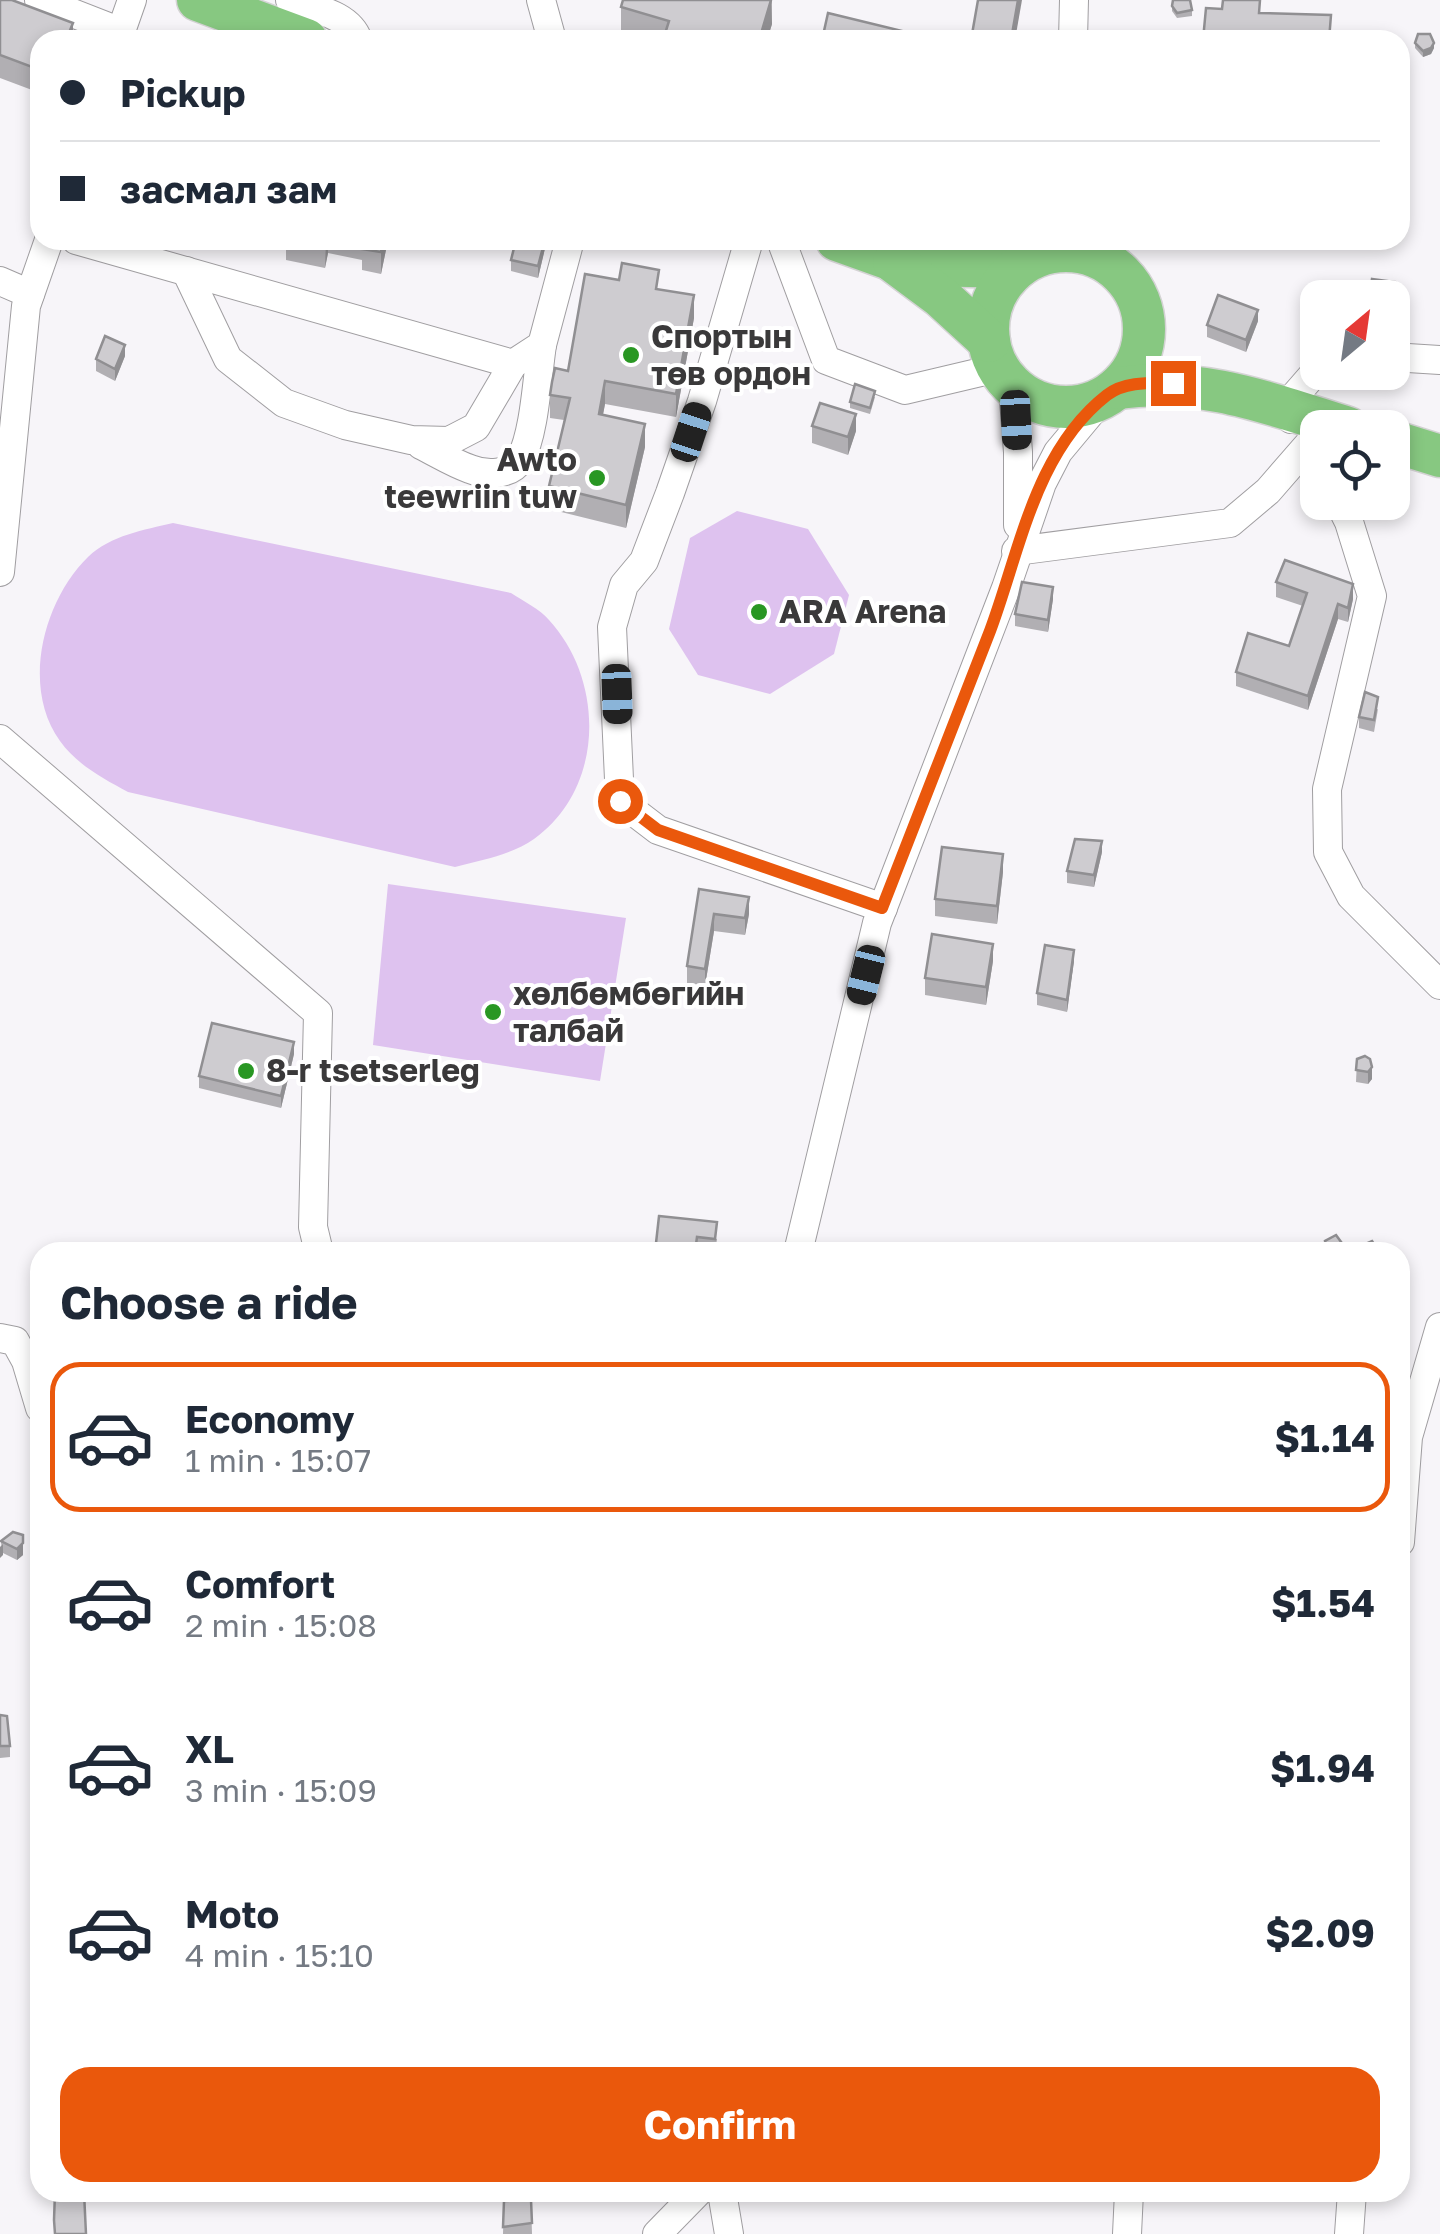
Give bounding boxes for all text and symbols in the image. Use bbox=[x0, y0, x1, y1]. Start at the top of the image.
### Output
text: Pickup bbox=[120, 70, 246, 115]
text: засмал зам bbox=[120, 166, 337, 211]
north arrow bbox=[1300, 280, 1410, 390]
map controls bbox=[1300, 280, 1410, 520]
place label: Спортын төв ордон bbox=[651, 317, 811, 392]
marker: Спортын төв ордон bbox=[620, 344, 642, 366]
route end bbox=[1151, 361, 1196, 406]
car bbox=[999, 389, 1033, 451]
car bbox=[667, 399, 715, 465]
button: locate bbox=[1300, 410, 1410, 520]
place label: Awto teewriin tuw bbox=[384, 440, 577, 515]
marker: Awto teewriin tuw bbox=[586, 467, 608, 489]
place label: ARA Arena bbox=[779, 592, 946, 630]
marker: ARA Arena bbox=[748, 601, 770, 623]
car bbox=[601, 663, 633, 725]
route start bbox=[598, 779, 643, 824]
car bbox=[844, 942, 888, 1008]
place label: хөлбөмбөгийн талбай bbox=[513, 974, 744, 1049]
marker: хөлбөмбөгийн талбай bbox=[482, 1001, 504, 1023]
place label: 8-r tsetserleg bbox=[266, 1051, 480, 1089]
marker: 8-r tsetserleg bbox=[235, 1060, 257, 1082]
text: Choose a ride bbox=[60, 1275, 358, 1329]
icon: car bbox=[65, 1392, 155, 1482]
text: Economy bbox=[185, 1396, 354, 1441]
text: $1.14 bbox=[1274, 1415, 1375, 1460]
text: 1 min · 15:07 bbox=[185, 1441, 371, 1479]
icon: car bbox=[65, 1557, 155, 1647]
text: Comfort bbox=[185, 1561, 335, 1606]
text: $1.54 bbox=[1271, 1580, 1375, 1625]
text: 2 min · 15:08 bbox=[185, 1606, 377, 1644]
icon: car bbox=[65, 1722, 155, 1812]
text: XL bbox=[185, 1726, 234, 1771]
text: $1.94 bbox=[1270, 1745, 1375, 1790]
text: 3 min · 15:09 bbox=[185, 1771, 377, 1809]
icon: car bbox=[65, 1887, 155, 1977]
text: Moto bbox=[185, 1891, 279, 1936]
text: $2.09 bbox=[1265, 1910, 1375, 1955]
text: 4 min · 15:10 bbox=[185, 1936, 374, 1974]
button: Confirm bbox=[60, 2067, 1380, 2182]

